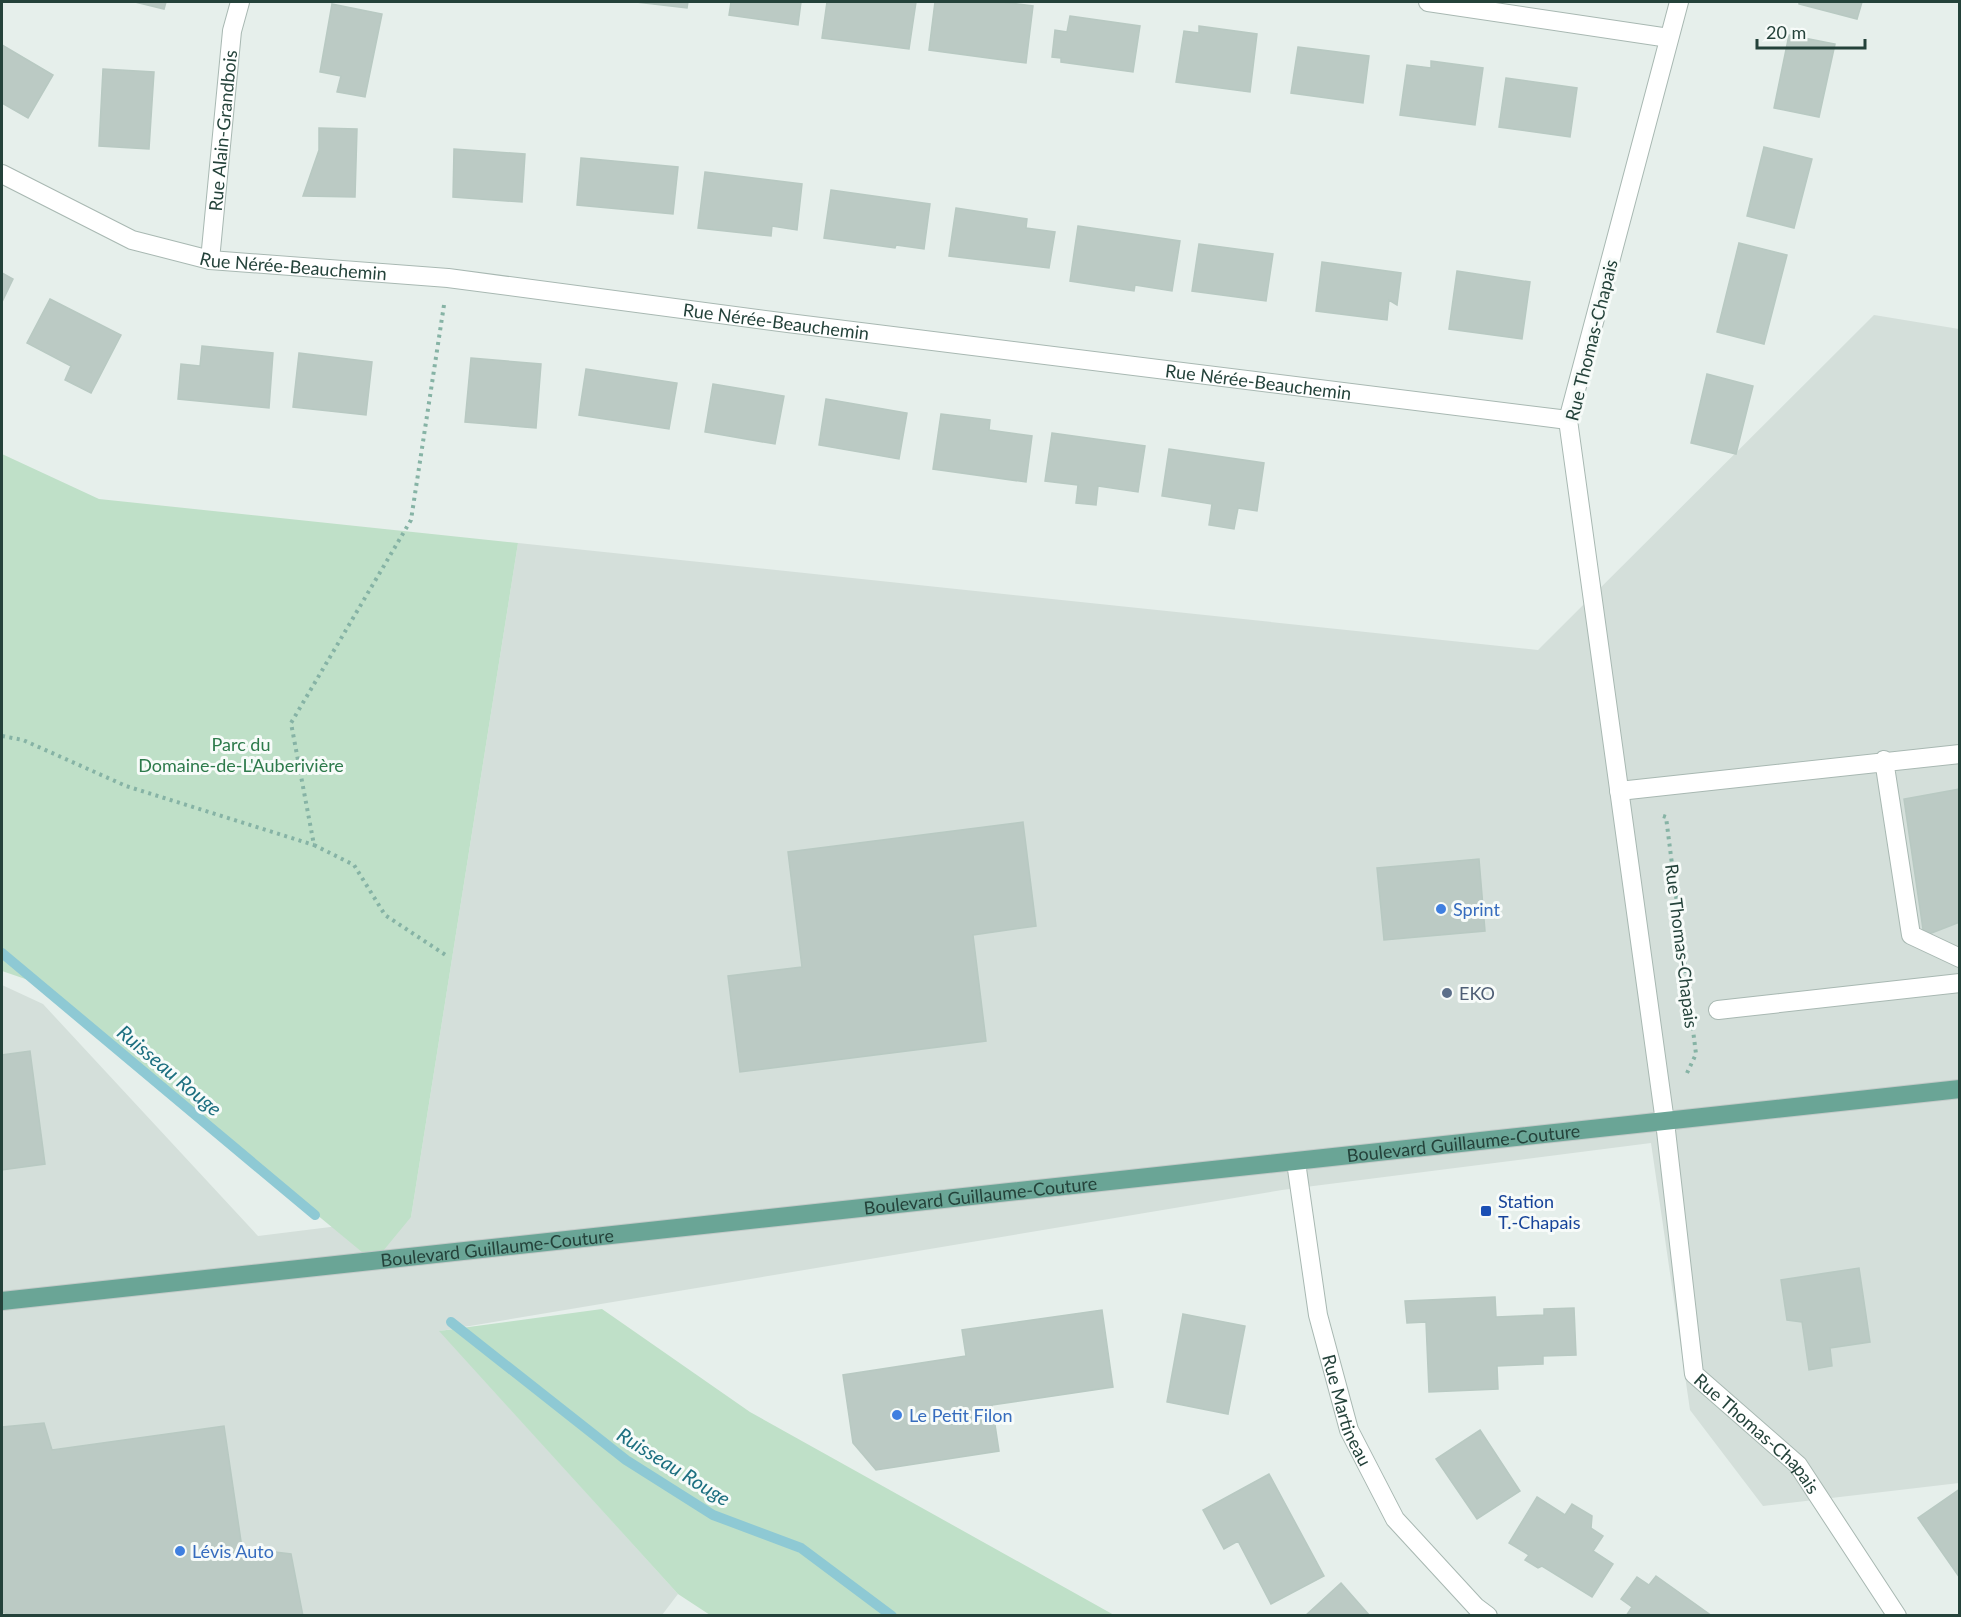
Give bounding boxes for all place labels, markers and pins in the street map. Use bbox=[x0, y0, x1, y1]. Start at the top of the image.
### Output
place label: Sprint bbox=[1453, 898, 1500, 920]
marker: Sprint bbox=[1434, 902, 1448, 916]
place label: EKO bbox=[1459, 982, 1495, 1004]
marker: EKO bbox=[1440, 986, 1454, 1000]
place label: Station T.-Chapais bbox=[1498, 1190, 1581, 1233]
marker: Station T.-Chapais bbox=[1479, 1204, 1493, 1218]
place label: Le Petit Filon bbox=[909, 1404, 1013, 1426]
marker: Le Petit Filon bbox=[890, 1408, 904, 1422]
place label: Lévis Auto bbox=[192, 1540, 274, 1562]
marker: Lévis Auto bbox=[173, 1544, 187, 1558]

